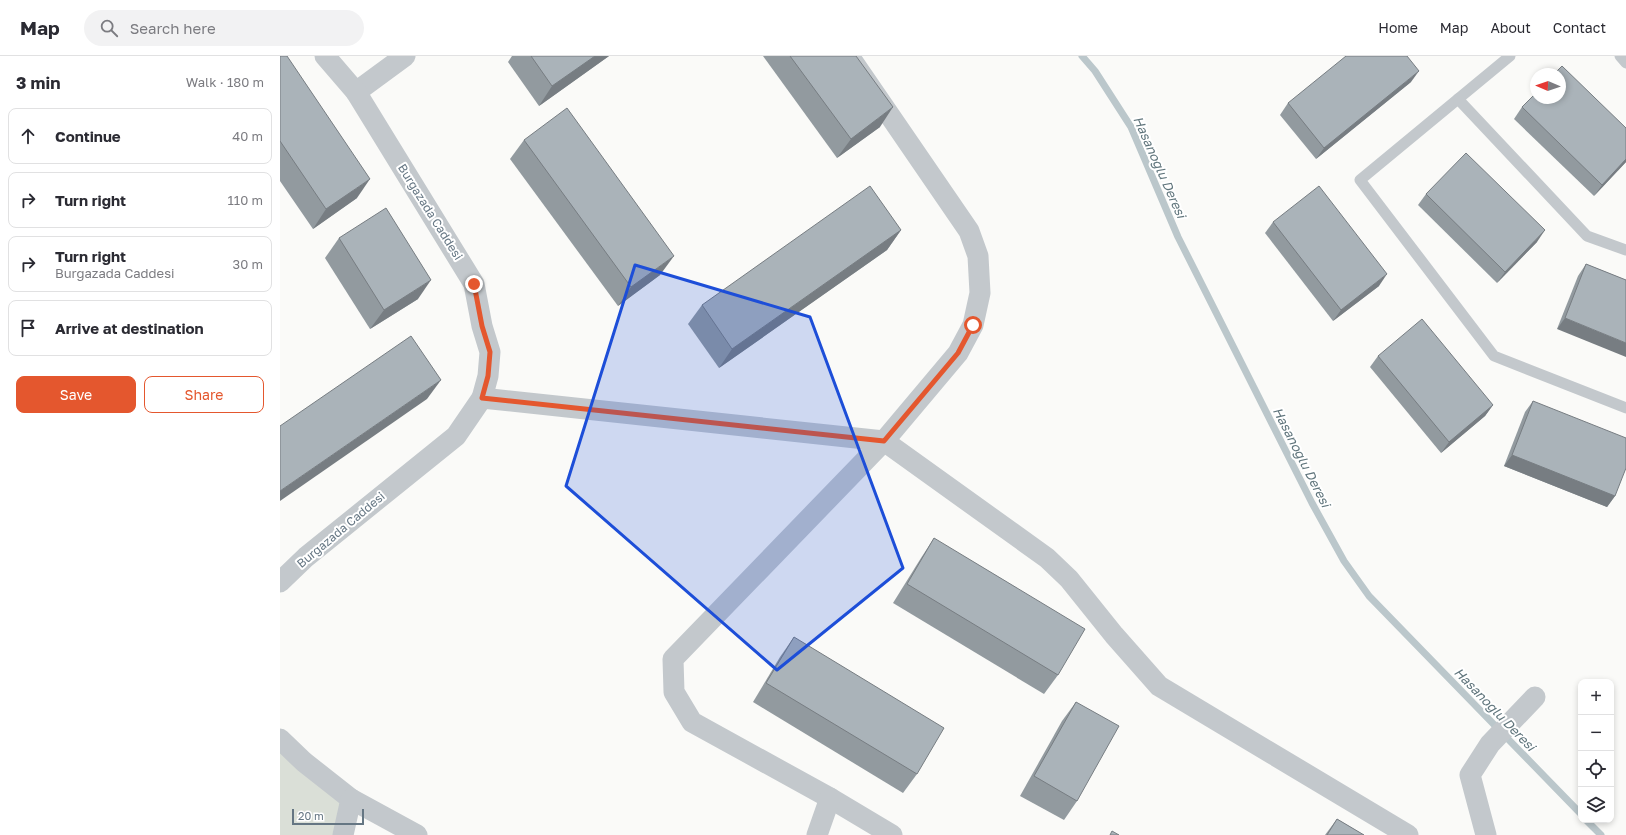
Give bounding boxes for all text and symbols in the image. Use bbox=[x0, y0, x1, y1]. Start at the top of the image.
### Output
search box bbox=[84, 10, 364, 46]
text: Map bbox=[20, 16, 60, 39]
icon: search bbox=[98, 17, 120, 39]
text: Search here bbox=[130, 19, 216, 37]
text: Home bbox=[1378, 19, 1418, 36]
text: Map bbox=[1440, 19, 1468, 36]
text: About bbox=[1490, 19, 1531, 36]
text: Contact bbox=[1553, 19, 1606, 36]
north arrow bbox=[1530, 68, 1566, 104]
text: 3 min bbox=[16, 72, 60, 93]
text: Walk · 180 m bbox=[186, 74, 264, 90]
water label: Hasanoğlu Deresi bbox=[1130, 113, 1190, 222]
icon: ahead bbox=[17, 125, 39, 147]
text: Continue bbox=[55, 127, 121, 145]
text: 40 m bbox=[232, 128, 263, 144]
street label: Burgazada Caddesi bbox=[395, 161, 466, 262]
icon: right bbox=[17, 189, 39, 211]
text: Turn right bbox=[55, 191, 126, 209]
text: 110 m bbox=[228, 192, 263, 208]
text: Turn right bbox=[55, 247, 126, 265]
icon: right bbox=[17, 253, 39, 275]
text: 30 m bbox=[233, 256, 263, 272]
text: Burgazada Caddesi bbox=[55, 265, 175, 281]
route end bbox=[465, 275, 483, 293]
route start bbox=[964, 316, 982, 334]
icon: arrive bbox=[17, 317, 39, 339]
text: Arrive at destination bbox=[55, 319, 204, 337]
button: Save bbox=[16, 376, 136, 413]
button: Share bbox=[144, 376, 264, 413]
water label: Hasanoğlu Deresi bbox=[1270, 404, 1335, 511]
street label: Burgazada Caddesi bbox=[294, 488, 388, 571]
water label: Hasanoğlu Deresi bbox=[1451, 664, 1540, 755]
map controls bbox=[1578, 679, 1614, 823]
button: + bbox=[1578, 679, 1614, 715]
button: − bbox=[1578, 715, 1614, 751]
button: locate bbox=[1578, 751, 1614, 787]
button: layers bbox=[1578, 787, 1614, 823]
scale bar bbox=[292, 807, 364, 826]
text: 20 m bbox=[298, 809, 324, 822]

